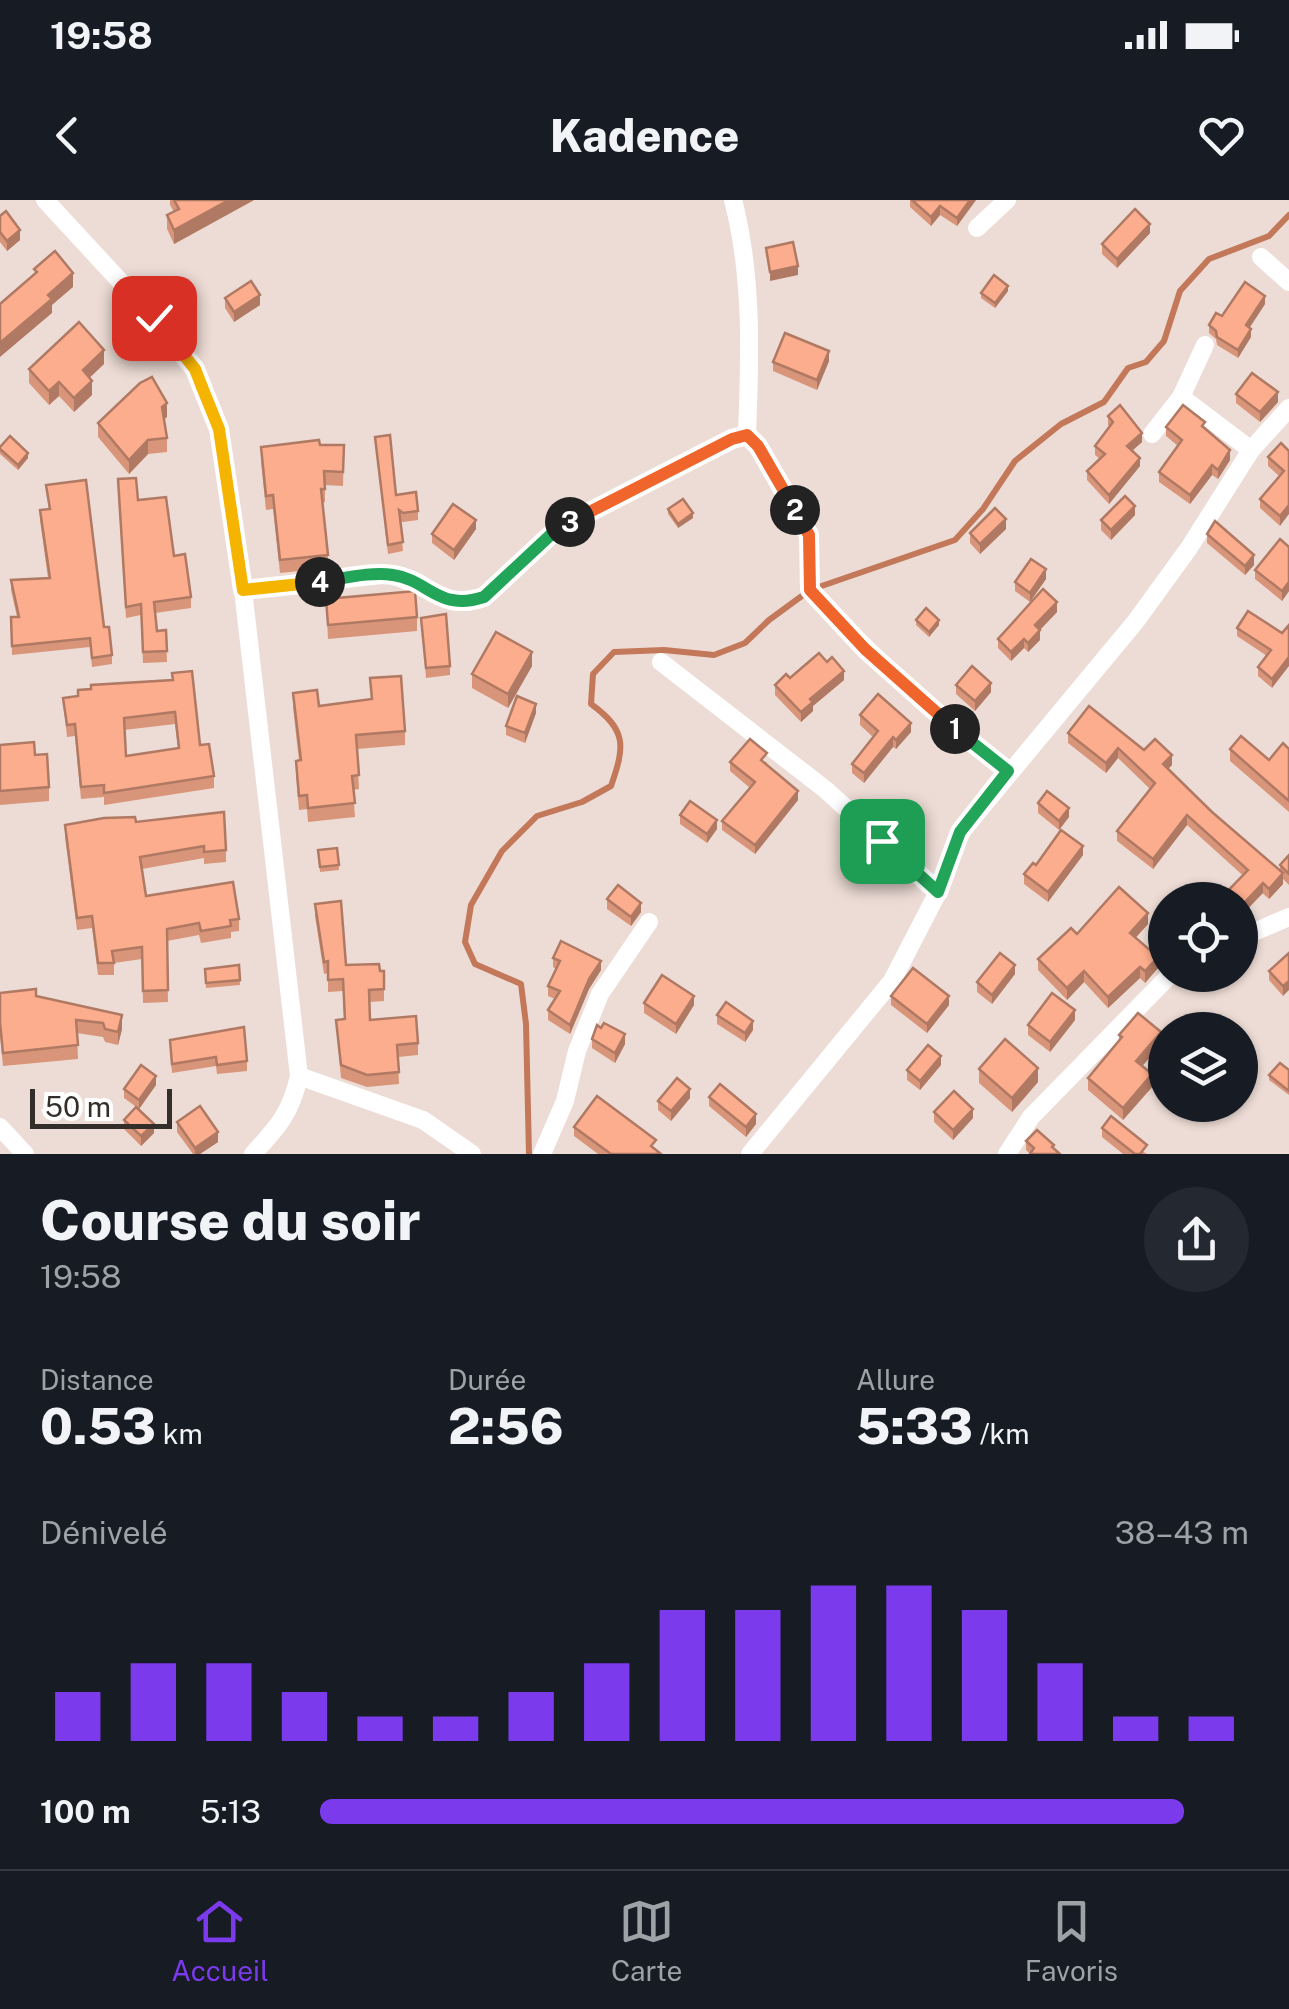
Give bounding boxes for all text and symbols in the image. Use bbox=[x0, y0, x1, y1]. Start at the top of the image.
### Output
text: 19:58 bbox=[50, 13, 153, 58]
icon: back bbox=[40, 108, 95, 163]
icon: heart bbox=[1194, 108, 1249, 163]
text: Kadence bbox=[550, 109, 739, 162]
pin bbox=[112, 276, 197, 361]
icon: check bbox=[127, 291, 182, 346]
pin: 2 bbox=[770, 485, 820, 535]
text: 2 bbox=[786, 493, 804, 526]
pin: 3 bbox=[545, 497, 595, 547]
text: 3 bbox=[561, 505, 579, 538]
pin: 4 bbox=[295, 557, 345, 607]
text: 4 bbox=[311, 565, 329, 598]
pin: 1 bbox=[930, 704, 980, 754]
text: 1 bbox=[949, 712, 961, 745]
pin bbox=[840, 799, 925, 884]
icon: arrive bbox=[855, 814, 910, 869]
map controls bbox=[1148, 882, 1258, 1122]
button: locate bbox=[1148, 882, 1258, 992]
button: layers bbox=[1148, 1012, 1258, 1122]
scale bar bbox=[30, 1084, 172, 1128]
text: 50 m bbox=[45, 1090, 111, 1123]
button: share bbox=[1144, 1187, 1249, 1292]
text: Course du soir bbox=[40, 1188, 420, 1252]
text: 19:58 bbox=[40, 1258, 121, 1295]
text: Distance bbox=[40, 1363, 154, 1396]
text: Durée bbox=[448, 1363, 526, 1396]
text: Allure bbox=[856, 1363, 935, 1396]
text: 0.53 bbox=[40, 1396, 156, 1455]
text: 2:56 bbox=[448, 1396, 564, 1455]
text: 5:33 bbox=[856, 1396, 973, 1455]
text: km bbox=[156, 1417, 203, 1450]
text: /km bbox=[973, 1417, 1030, 1450]
text: Dénivelé bbox=[40, 1514, 168, 1551]
text: 38–43 m bbox=[1115, 1514, 1249, 1551]
text: 100 m bbox=[40, 1793, 131, 1830]
text: 5:13 bbox=[200, 1793, 261, 1830]
tab: Accueil bbox=[171, 1894, 269, 1987]
tab: Carte bbox=[611, 1894, 682, 1987]
tab: Favoris bbox=[1025, 1894, 1118, 1987]

